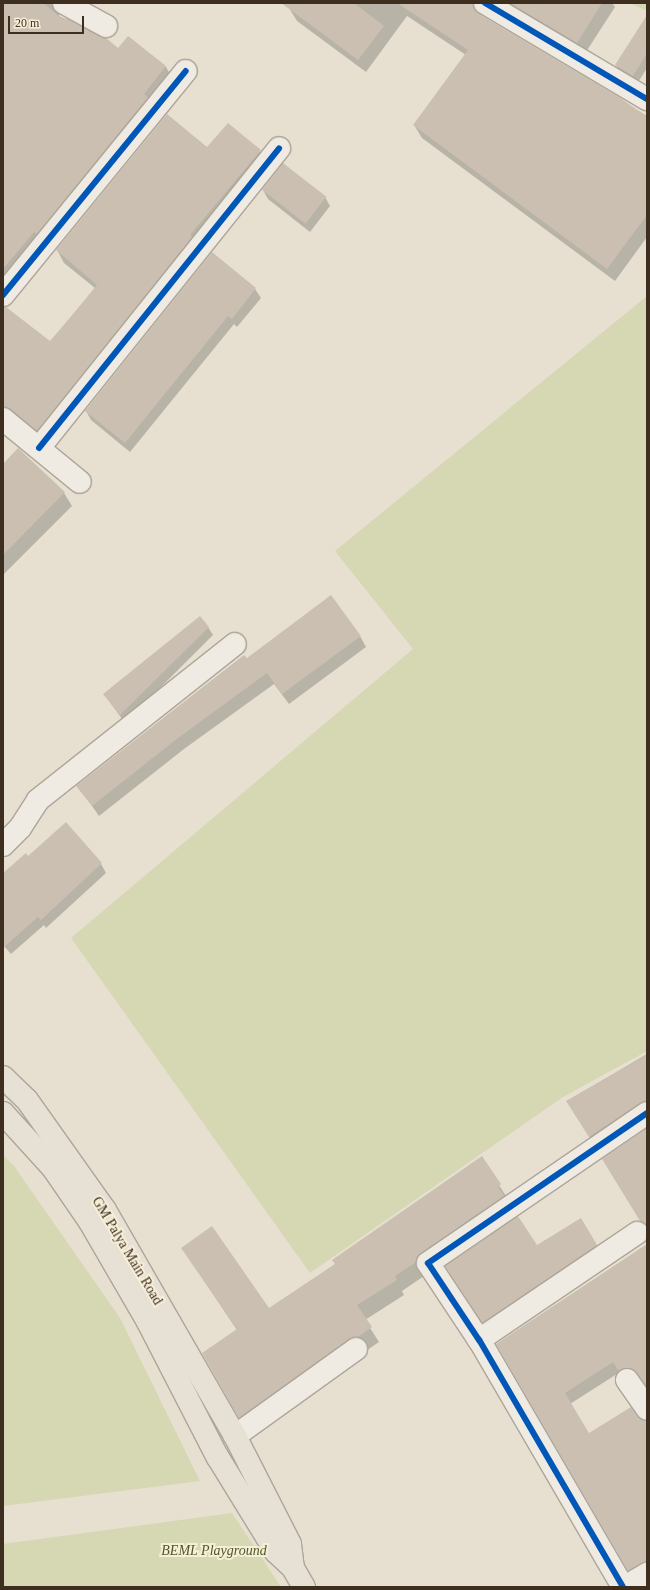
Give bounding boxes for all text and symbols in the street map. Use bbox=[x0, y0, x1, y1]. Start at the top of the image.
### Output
scale bar bbox=[10, 8, 86, 34]
text: 20 m bbox=[15, 16, 39, 30]
street label: GM Palya Main Road bbox=[88, 1194, 166, 1308]
park label: BEML Playground bbox=[161, 1543, 267, 1559]

